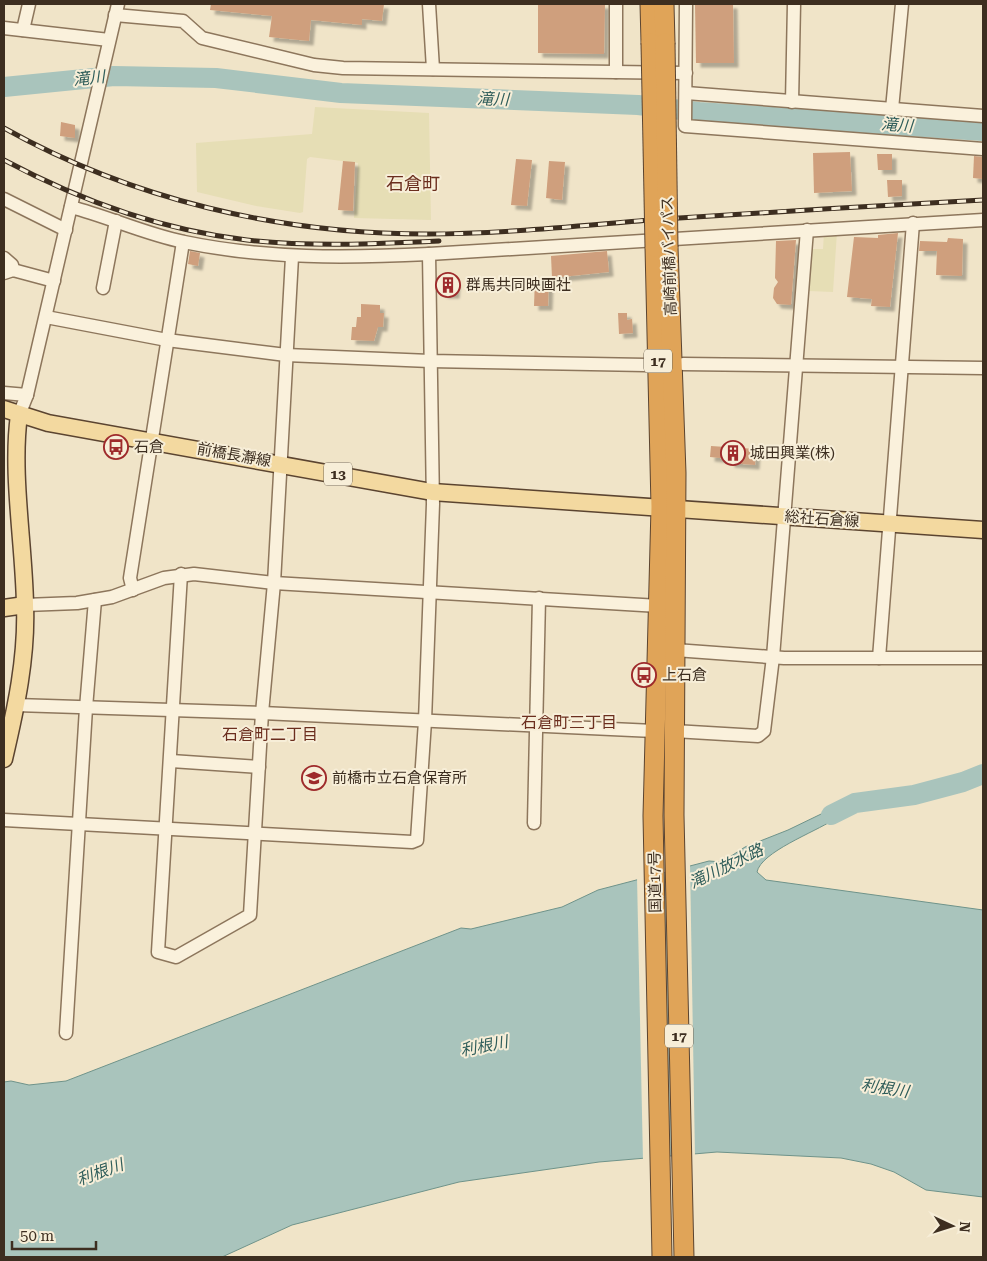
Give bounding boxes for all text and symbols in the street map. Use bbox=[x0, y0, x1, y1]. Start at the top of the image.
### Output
water label: 滝川 bbox=[72, 67, 108, 89]
water label: 滝川 bbox=[477, 89, 511, 109]
water label: 滝川 bbox=[880, 114, 916, 136]
district label: 石倉町 bbox=[386, 173, 440, 194]
street label: 高崎前橋バイパス bbox=[658, 196, 680, 316]
building icon: 群馬共同映画社 bbox=[435, 272, 461, 298]
place label: 群馬共同映画社 bbox=[466, 276, 571, 294]
road number: 17 bbox=[644, 350, 672, 372]
bus stop icon: 石倉 bbox=[103, 434, 129, 460]
place label: 石倉 bbox=[134, 438, 164, 456]
street label: 前橋長瀞線 bbox=[195, 440, 273, 470]
building icon: 城田興業(株) bbox=[720, 440, 746, 466]
place label: 城田興業(株) bbox=[750, 444, 835, 462]
road number: 13 bbox=[324, 462, 352, 486]
street label: 総社石倉線 bbox=[784, 507, 860, 531]
bus stop icon: 上石倉 bbox=[631, 662, 657, 688]
place label: 上石倉 bbox=[662, 666, 707, 684]
district label: 石倉町三丁目 bbox=[521, 713, 617, 732]
district label: 石倉町二丁目 bbox=[222, 725, 318, 744]
school or university icon: 前橋市立石倉保育所 bbox=[301, 765, 327, 791]
place label: 前橋市立石倉保育所 bbox=[332, 769, 467, 787]
water label: 滝川放水路 bbox=[686, 839, 768, 892]
street label: 国道17号 bbox=[645, 851, 665, 913]
road number: 17 bbox=[665, 1024, 693, 1048]
water label: 利根川 bbox=[459, 1032, 511, 1060]
water label: 利根川 bbox=[860, 1075, 912, 1101]
water label: 利根川 bbox=[74, 1154, 128, 1189]
north arrow bbox=[927, 1201, 977, 1251]
scale bar bbox=[12, 1218, 96, 1250]
text: N bbox=[957, 1221, 973, 1233]
text: 50 m bbox=[20, 1227, 55, 1245]

